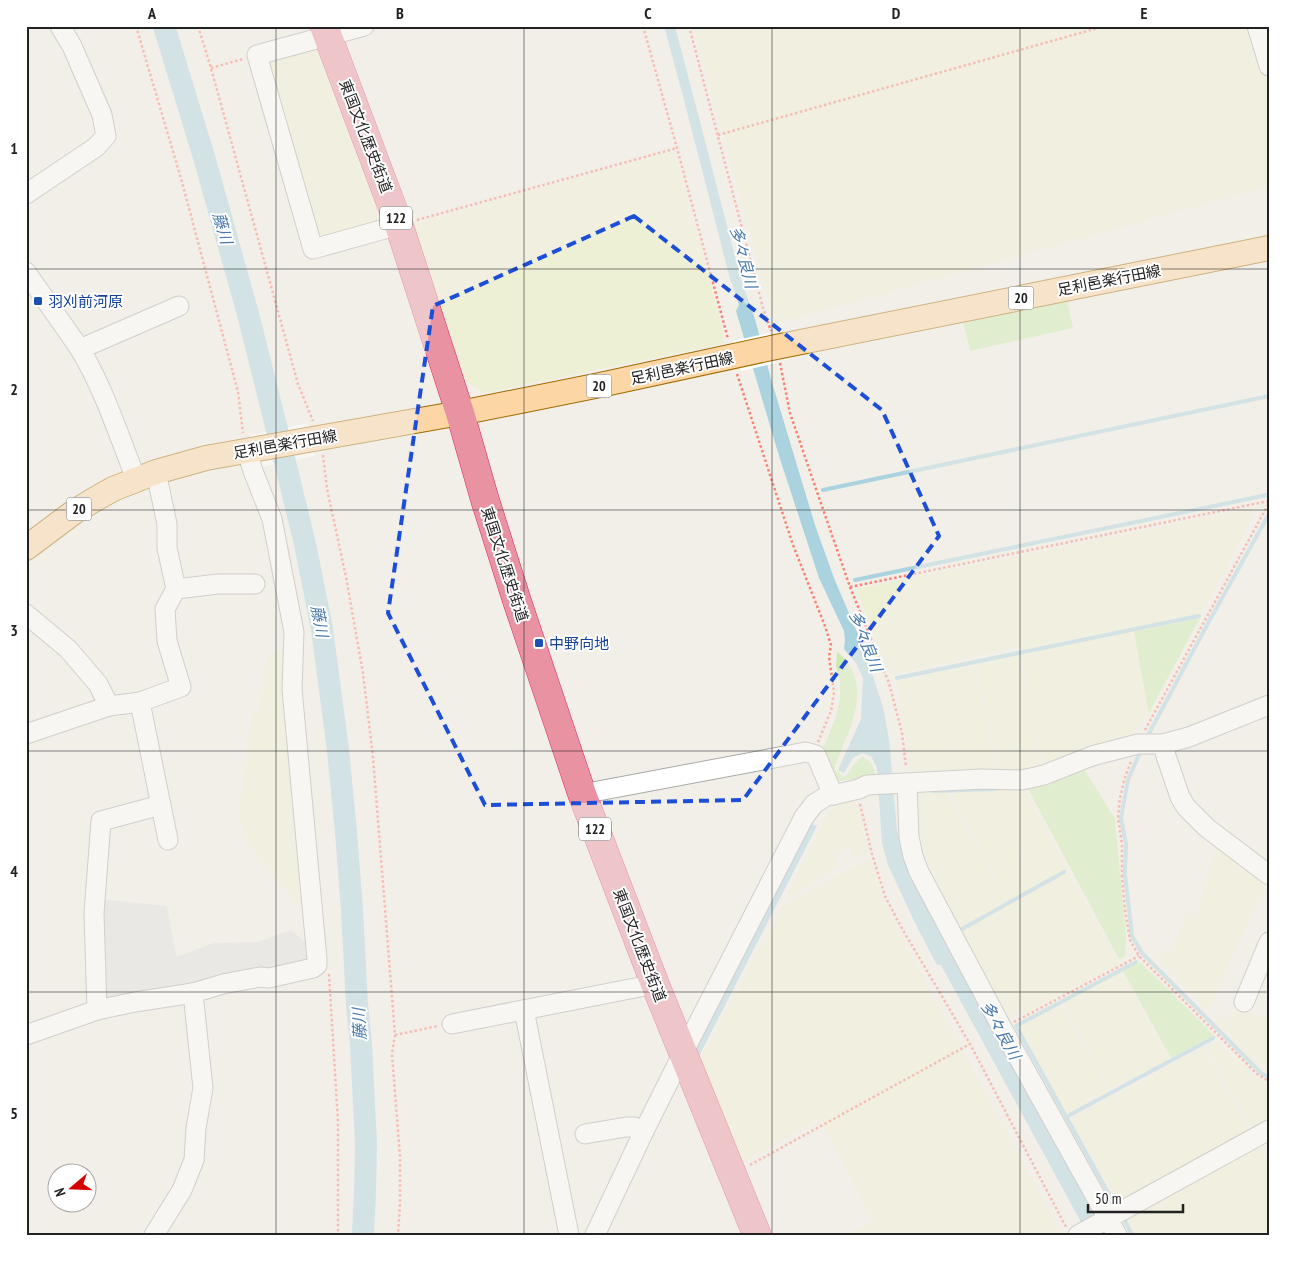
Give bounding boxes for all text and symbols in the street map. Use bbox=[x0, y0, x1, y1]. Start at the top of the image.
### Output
text: A bbox=[147, 3, 157, 23]
text: B bbox=[396, 3, 404, 23]
text: C bbox=[644, 3, 652, 23]
text: D bbox=[892, 3, 901, 23]
text: E bbox=[1141, 3, 1148, 23]
street label: 東国文化歴史街道 bbox=[336, 77, 396, 195]
text: 1 bbox=[10, 138, 18, 158]
road number: 122 bbox=[380, 207, 412, 230]
water label: 藤川 bbox=[209, 210, 238, 248]
water label: 多々良川 bbox=[726, 223, 762, 292]
street label: 足利邑楽行田線 bbox=[1056, 261, 1162, 299]
road number: 20 bbox=[1008, 286, 1034, 310]
place label: 羽刈前河原 bbox=[48, 292, 123, 311]
marker: 羽刈前河原 bbox=[32, 295, 44, 307]
street label: 足利邑楽行田線 bbox=[629, 348, 735, 388]
road number: 20 bbox=[586, 374, 612, 398]
text: 2 bbox=[10, 379, 18, 399]
street label: 足利邑楽行田線 bbox=[232, 426, 338, 462]
road number: 20 bbox=[66, 498, 92, 520]
street label: 東国文化歴史街道 bbox=[477, 504, 533, 624]
water label: 藤川 bbox=[307, 603, 333, 641]
water label: 多々良川 bbox=[845, 608, 888, 676]
text: 3 bbox=[10, 620, 18, 640]
place label: 中野向地 bbox=[549, 634, 609, 653]
marker: 中野向地 bbox=[533, 637, 545, 649]
road number: 122 bbox=[579, 818, 611, 841]
text: 4 bbox=[10, 861, 18, 881]
street label: 東国文化歴史街道 bbox=[610, 886, 670, 1004]
water label: 多々良川 bbox=[977, 997, 1026, 1065]
water label: 藤川 bbox=[348, 1006, 370, 1041]
text: 5 bbox=[10, 1103, 18, 1123]
north arrow bbox=[48, 1164, 98, 1214]
scale bar bbox=[1088, 1181, 1182, 1213]
text: N bbox=[50, 1186, 69, 1199]
text: 50 m bbox=[1095, 1189, 1121, 1208]

